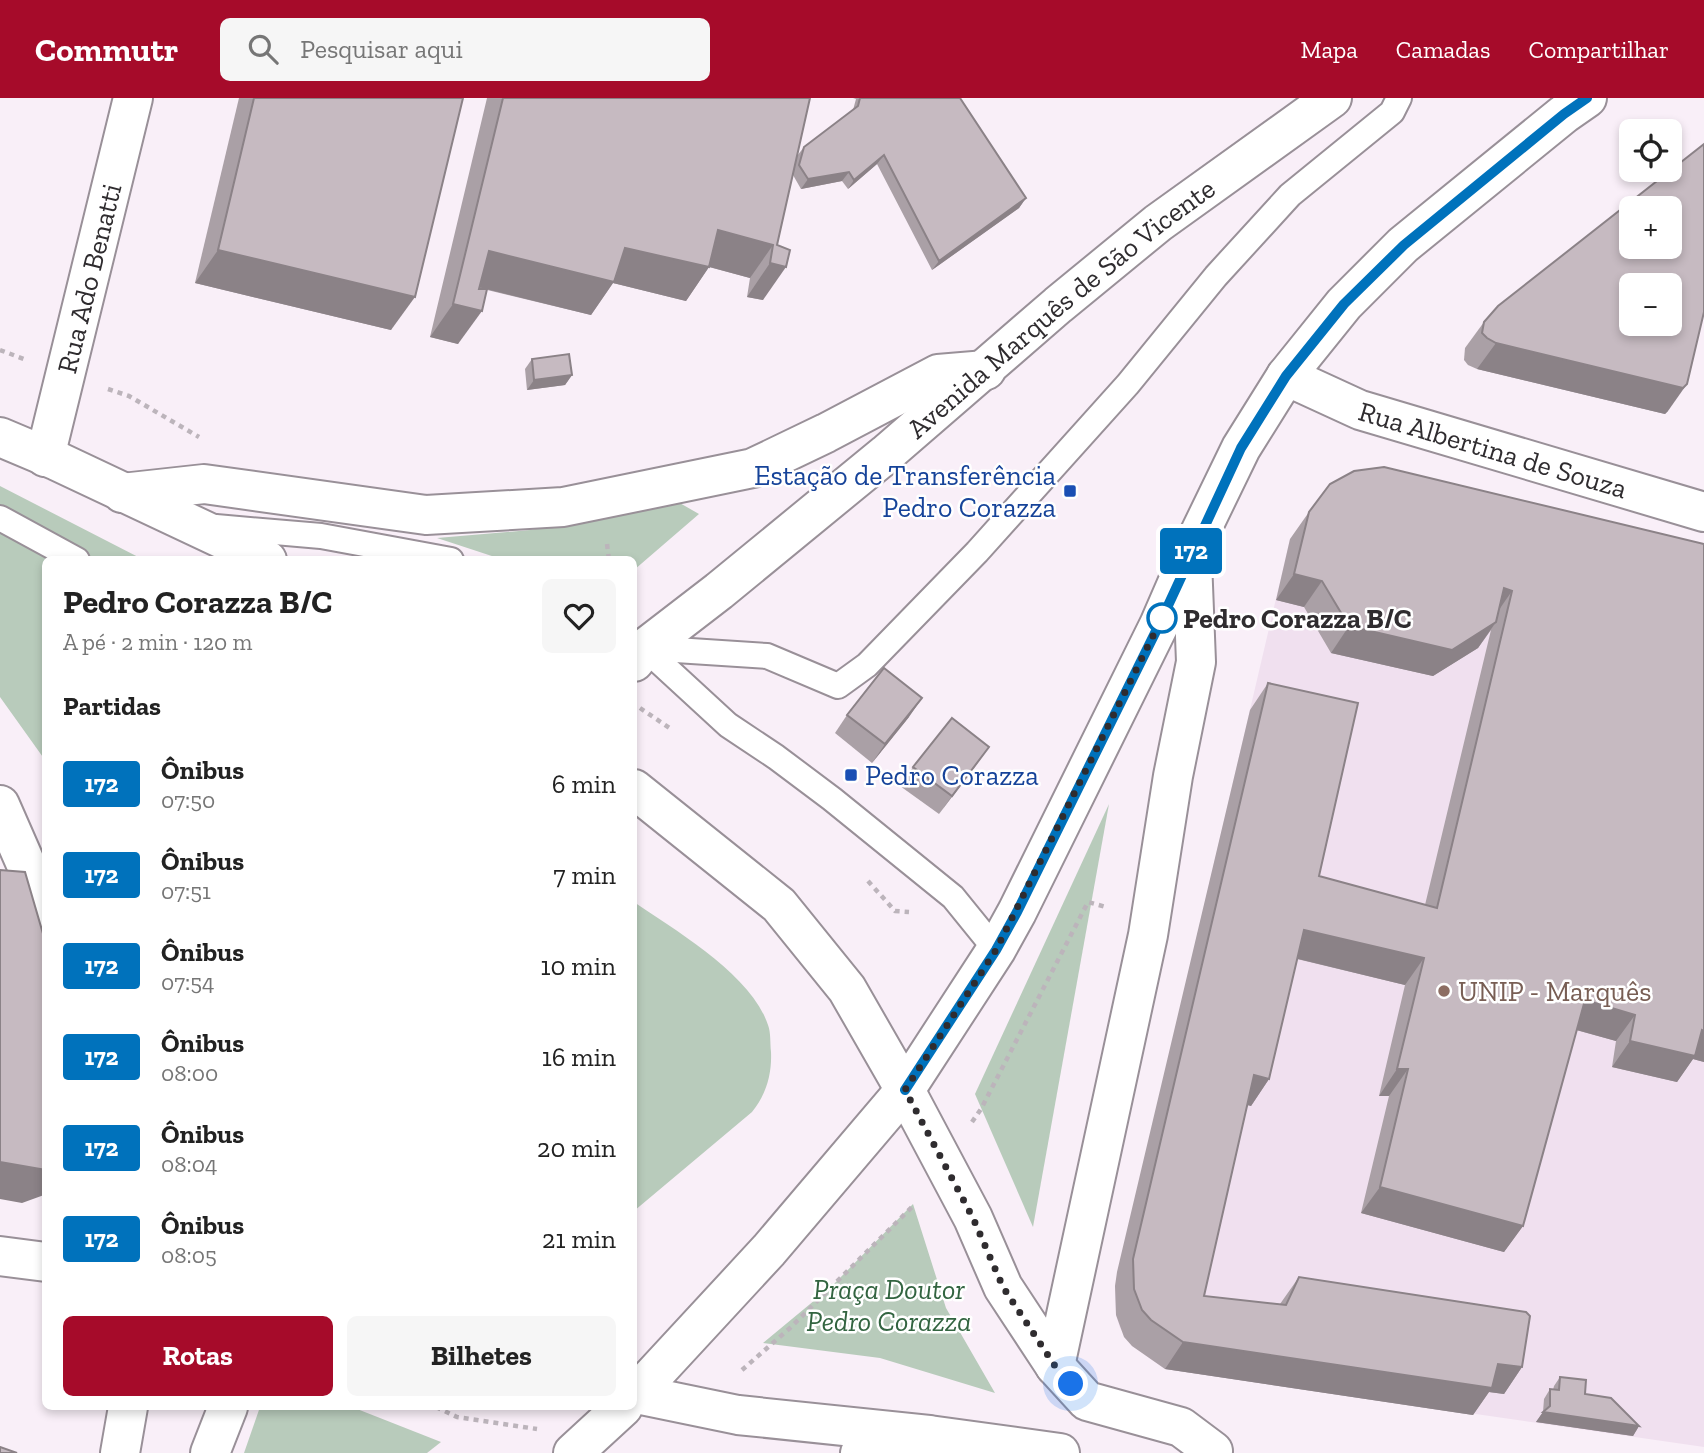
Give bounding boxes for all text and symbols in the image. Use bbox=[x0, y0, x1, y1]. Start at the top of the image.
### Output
search box bbox=[220, 18, 710, 81]
text: Commutr bbox=[35, 30, 178, 69]
icon: search bbox=[244, 30, 282, 68]
text: Pesquisar aqui bbox=[300, 33, 463, 65]
text: Mapa bbox=[1300, 35, 1358, 64]
text: Camadas bbox=[1396, 35, 1490, 64]
text: Compartilhar bbox=[1528, 35, 1669, 64]
map controls bbox=[1619, 119, 1682, 336]
button: locate bbox=[1619, 119, 1682, 182]
street label: Avenida Marquês de São Vicente bbox=[901, 172, 1221, 445]
street label: Rua Ado Benatti bbox=[50, 180, 128, 377]
button: + bbox=[1619, 196, 1682, 259]
button: − bbox=[1619, 273, 1682, 336]
street label: Rua Albertina de Souza bbox=[1355, 395, 1631, 505]
place label: Estação de Transferência Pedro Corazza bbox=[754, 459, 1056, 524]
marker: Estação de Transferência Pedro Corazza bbox=[1062, 483, 1078, 499]
line badge: 172 bbox=[1151, 528, 1231, 574]
text: 172 bbox=[1174, 536, 1208, 565]
button: heart bbox=[542, 579, 616, 653]
text: Pedro Corazza B/C bbox=[63, 582, 333, 621]
place label: Pedro Corazza B/C bbox=[1183, 602, 1412, 635]
marker: Pedro Corazza B/C bbox=[1147, 603, 1177, 633]
text: A pé · 2 min · 120 m bbox=[63, 628, 252, 656]
text: Partidas bbox=[63, 690, 161, 722]
text: Ônibus bbox=[161, 754, 244, 786]
place label: Pedro Corazza bbox=[865, 759, 1039, 792]
marker: Pedro Corazza bbox=[843, 767, 859, 783]
text: 6 min bbox=[552, 768, 616, 800]
text: 172 bbox=[85, 769, 118, 798]
text: 07:50 bbox=[161, 786, 215, 814]
text: Ônibus bbox=[161, 845, 244, 877]
text: 7 min bbox=[553, 859, 616, 891]
text: 172 bbox=[85, 860, 118, 889]
text: 07:51 bbox=[161, 877, 211, 905]
text: Ônibus bbox=[161, 936, 244, 968]
text: 10 min bbox=[540, 950, 616, 982]
text: 172 bbox=[85, 951, 118, 980]
text: 07:54 bbox=[161, 968, 214, 996]
place label: UNIP - Marquês bbox=[1458, 975, 1651, 1008]
marker: UNIP - Marquês bbox=[1436, 983, 1452, 999]
text: Ônibus bbox=[161, 1027, 244, 1059]
text: 16 min bbox=[542, 1041, 616, 1073]
text: 172 bbox=[85, 1042, 118, 1071]
text: 08:00 bbox=[161, 1059, 218, 1087]
text: Ônibus bbox=[161, 1118, 244, 1150]
text: 20 min bbox=[537, 1132, 616, 1164]
text: 172 bbox=[85, 1133, 118, 1162]
text: 08:04 bbox=[161, 1150, 217, 1178]
text: Ônibus bbox=[161, 1209, 244, 1241]
text: 21 min bbox=[542, 1223, 616, 1255]
text: 172 bbox=[85, 1224, 118, 1253]
text: 08:05 bbox=[161, 1241, 217, 1269]
park label: Praça Doutor Pedro Corazza bbox=[807, 1273, 971, 1338]
button: Rotas bbox=[63, 1316, 333, 1396]
button: Bilhetes bbox=[347, 1316, 616, 1396]
your location bbox=[1053, 1366, 1088, 1401]

